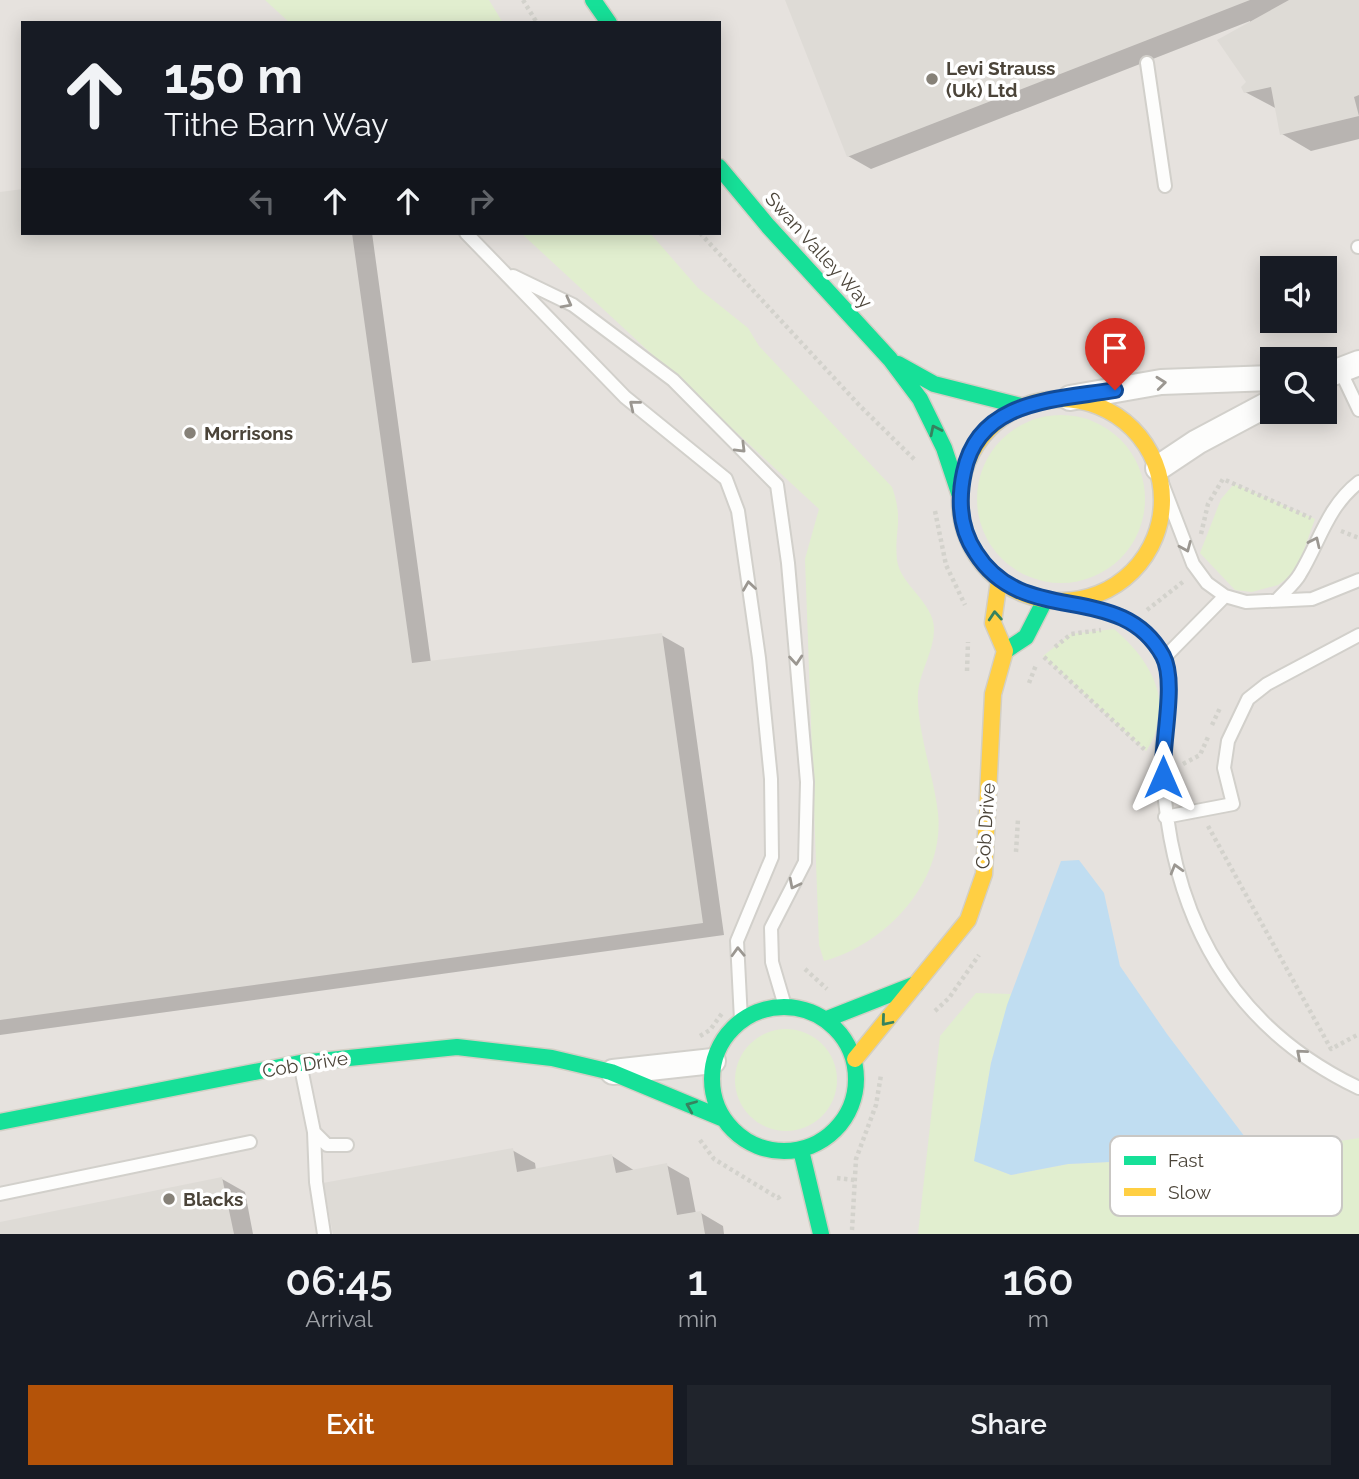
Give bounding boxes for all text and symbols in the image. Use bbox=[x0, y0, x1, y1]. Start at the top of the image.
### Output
text: 150 m bbox=[164, 47, 303, 104]
icon: ahead bbox=[49, 49, 140, 140]
place label: Levi Strauss (Uk) Ltd bbox=[946, 57, 1055, 101]
marker: Levi Strauss (Uk) Ltd bbox=[924, 71, 940, 87]
text: Tithe Barn Way bbox=[164, 106, 389, 143]
icon: left bbox=[243, 182, 281, 220]
icon: ahead bbox=[316, 182, 354, 220]
icon: ahead bbox=[389, 182, 427, 220]
icon: right bbox=[462, 182, 500, 220]
street label: Swan Valley Way bbox=[761, 187, 877, 313]
map controls bbox=[1260, 256, 1337, 424]
button: sound bbox=[1260, 256, 1337, 333]
one-way arrow bbox=[560, 294, 573, 308]
pin bbox=[1085, 318, 1145, 390]
icon: arrive bbox=[1096, 329, 1134, 367]
button: search bbox=[1260, 347, 1337, 424]
one-way arrow bbox=[1156, 376, 1167, 391]
one-way arrow bbox=[630, 400, 642, 413]
place label: Morrisons bbox=[204, 422, 293, 444]
marker: Morrisons bbox=[182, 425, 198, 441]
one-way arrow bbox=[929, 425, 943, 437]
one-way arrow bbox=[733, 440, 746, 453]
one-way arrow bbox=[1307, 537, 1321, 549]
one-way arrow bbox=[1178, 540, 1192, 553]
one-way arrow bbox=[741, 580, 756, 591]
one-way arrow bbox=[988, 610, 1003, 621]
one-way arrow bbox=[789, 654, 804, 666]
position arrow bbox=[1126, 740, 1200, 814]
street label: Cob Drive bbox=[971, 782, 999, 870]
one-way arrow bbox=[1170, 863, 1185, 875]
one-way arrow bbox=[788, 877, 802, 889]
one-way arrow bbox=[730, 946, 745, 957]
one-way arrow bbox=[882, 1013, 895, 1025]
street label: Cob Drive bbox=[261, 1046, 349, 1082]
one-way arrow bbox=[1296, 1050, 1309, 1062]
one-way arrow bbox=[686, 1100, 699, 1114]
legend bbox=[1110, 1136, 1342, 1216]
text: Fast bbox=[1168, 1149, 1204, 1171]
text: Slow bbox=[1168, 1181, 1212, 1203]
place label: Blacks bbox=[183, 1188, 244, 1210]
marker: Blacks bbox=[161, 1191, 177, 1207]
text: 06:45 bbox=[285, 1256, 393, 1305]
text: 1 bbox=[688, 1256, 708, 1305]
text: 160 bbox=[1003, 1256, 1074, 1305]
text: Arrival bbox=[305, 1305, 373, 1332]
text: min bbox=[678, 1305, 717, 1332]
text: m bbox=[1028, 1305, 1049, 1332]
button: Exit bbox=[28, 1385, 673, 1465]
button: Share bbox=[687, 1385, 1331, 1465]

